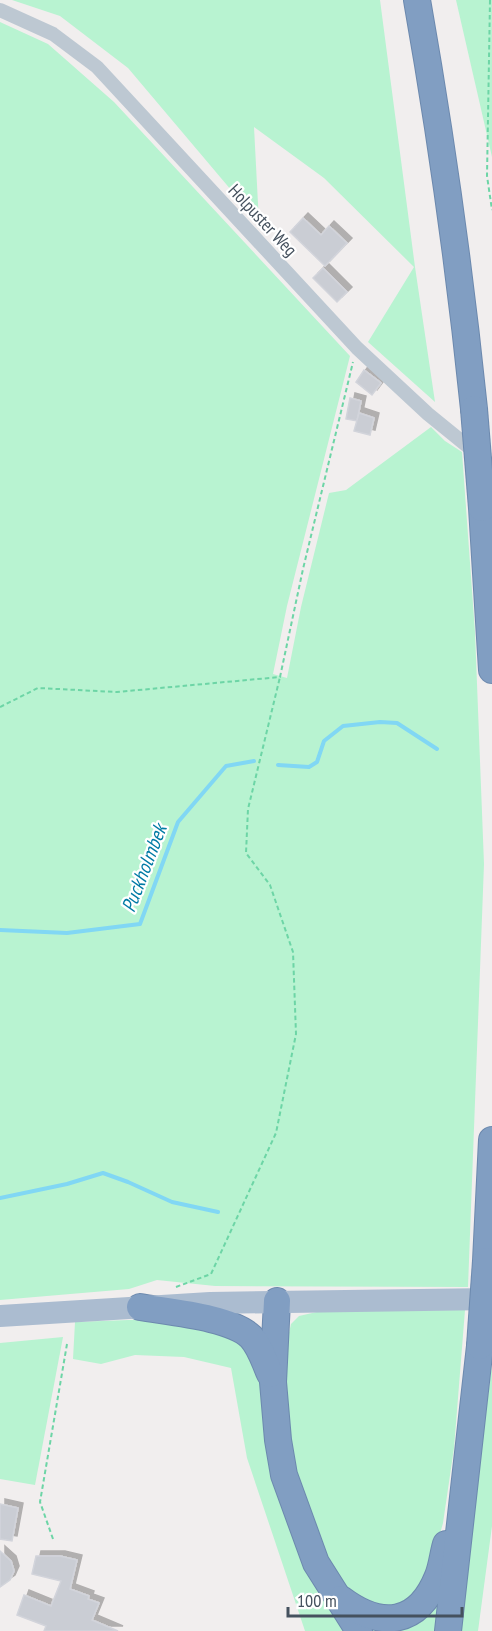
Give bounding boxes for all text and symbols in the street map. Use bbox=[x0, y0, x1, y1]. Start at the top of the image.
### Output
street label: Holpuster Weg bbox=[224, 179, 302, 261]
water label: Puckholmbek bbox=[115, 818, 173, 916]
scale bar bbox=[288, 1580, 462, 1618]
text: 100 m bbox=[297, 1589, 337, 1612]

